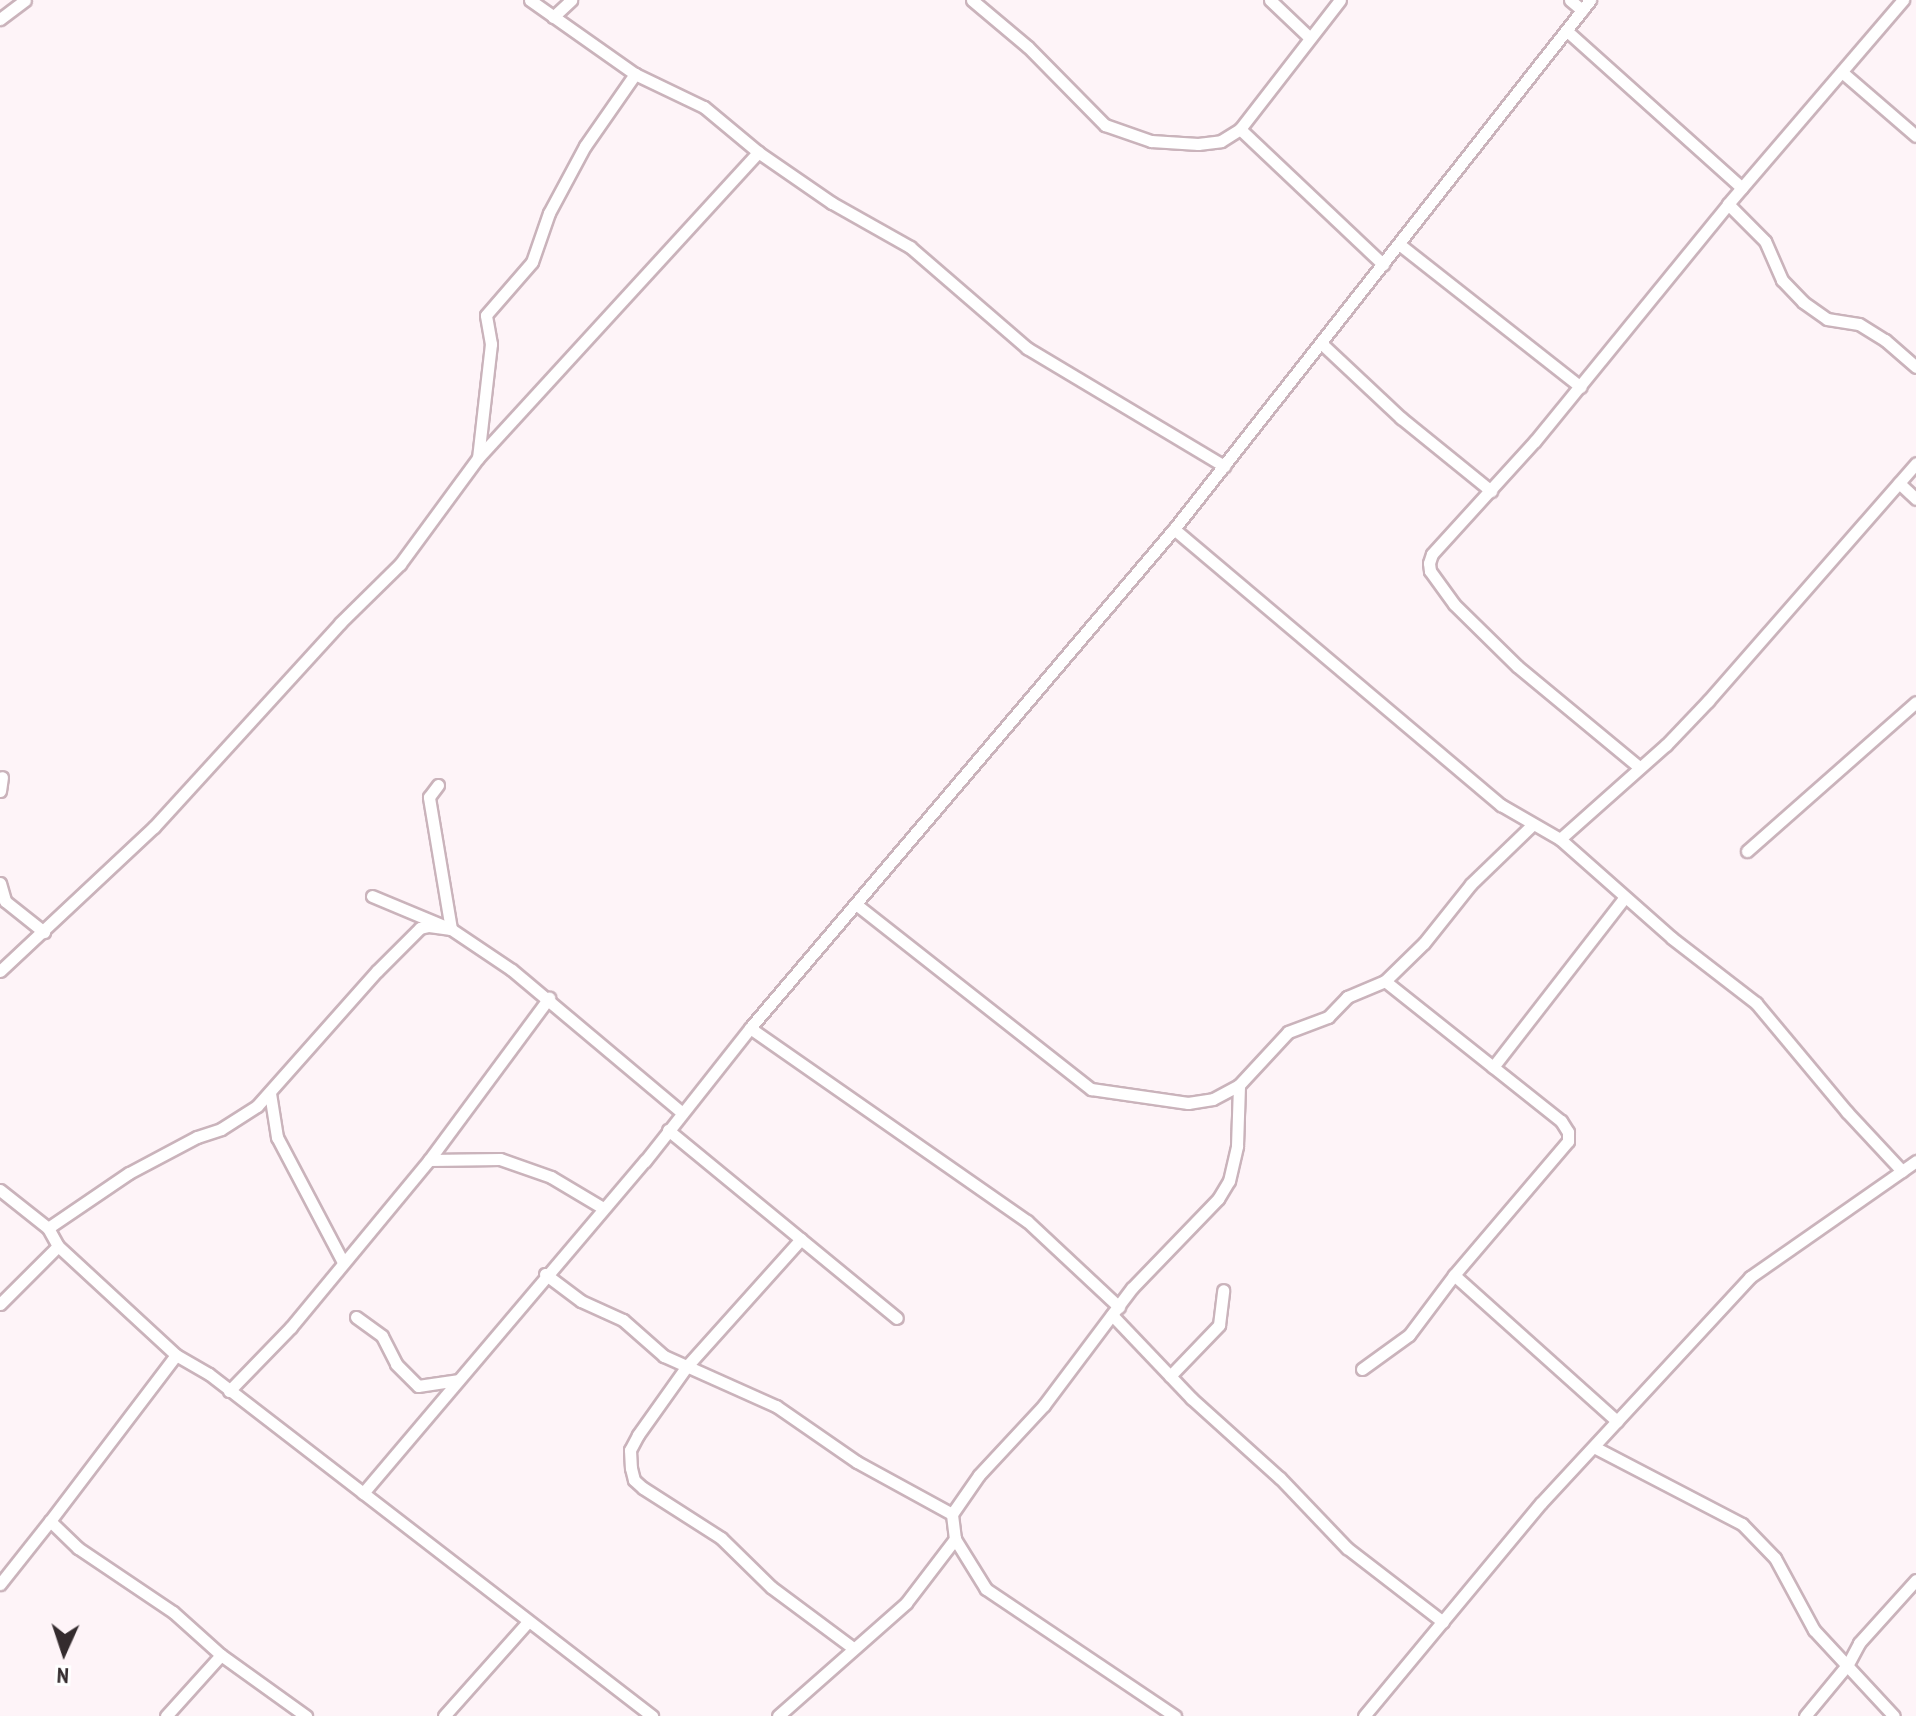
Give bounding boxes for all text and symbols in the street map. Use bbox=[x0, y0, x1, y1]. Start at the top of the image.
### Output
north arrow bbox=[24, 1612, 104, 1692]
text: N bbox=[56, 1662, 69, 1690]

